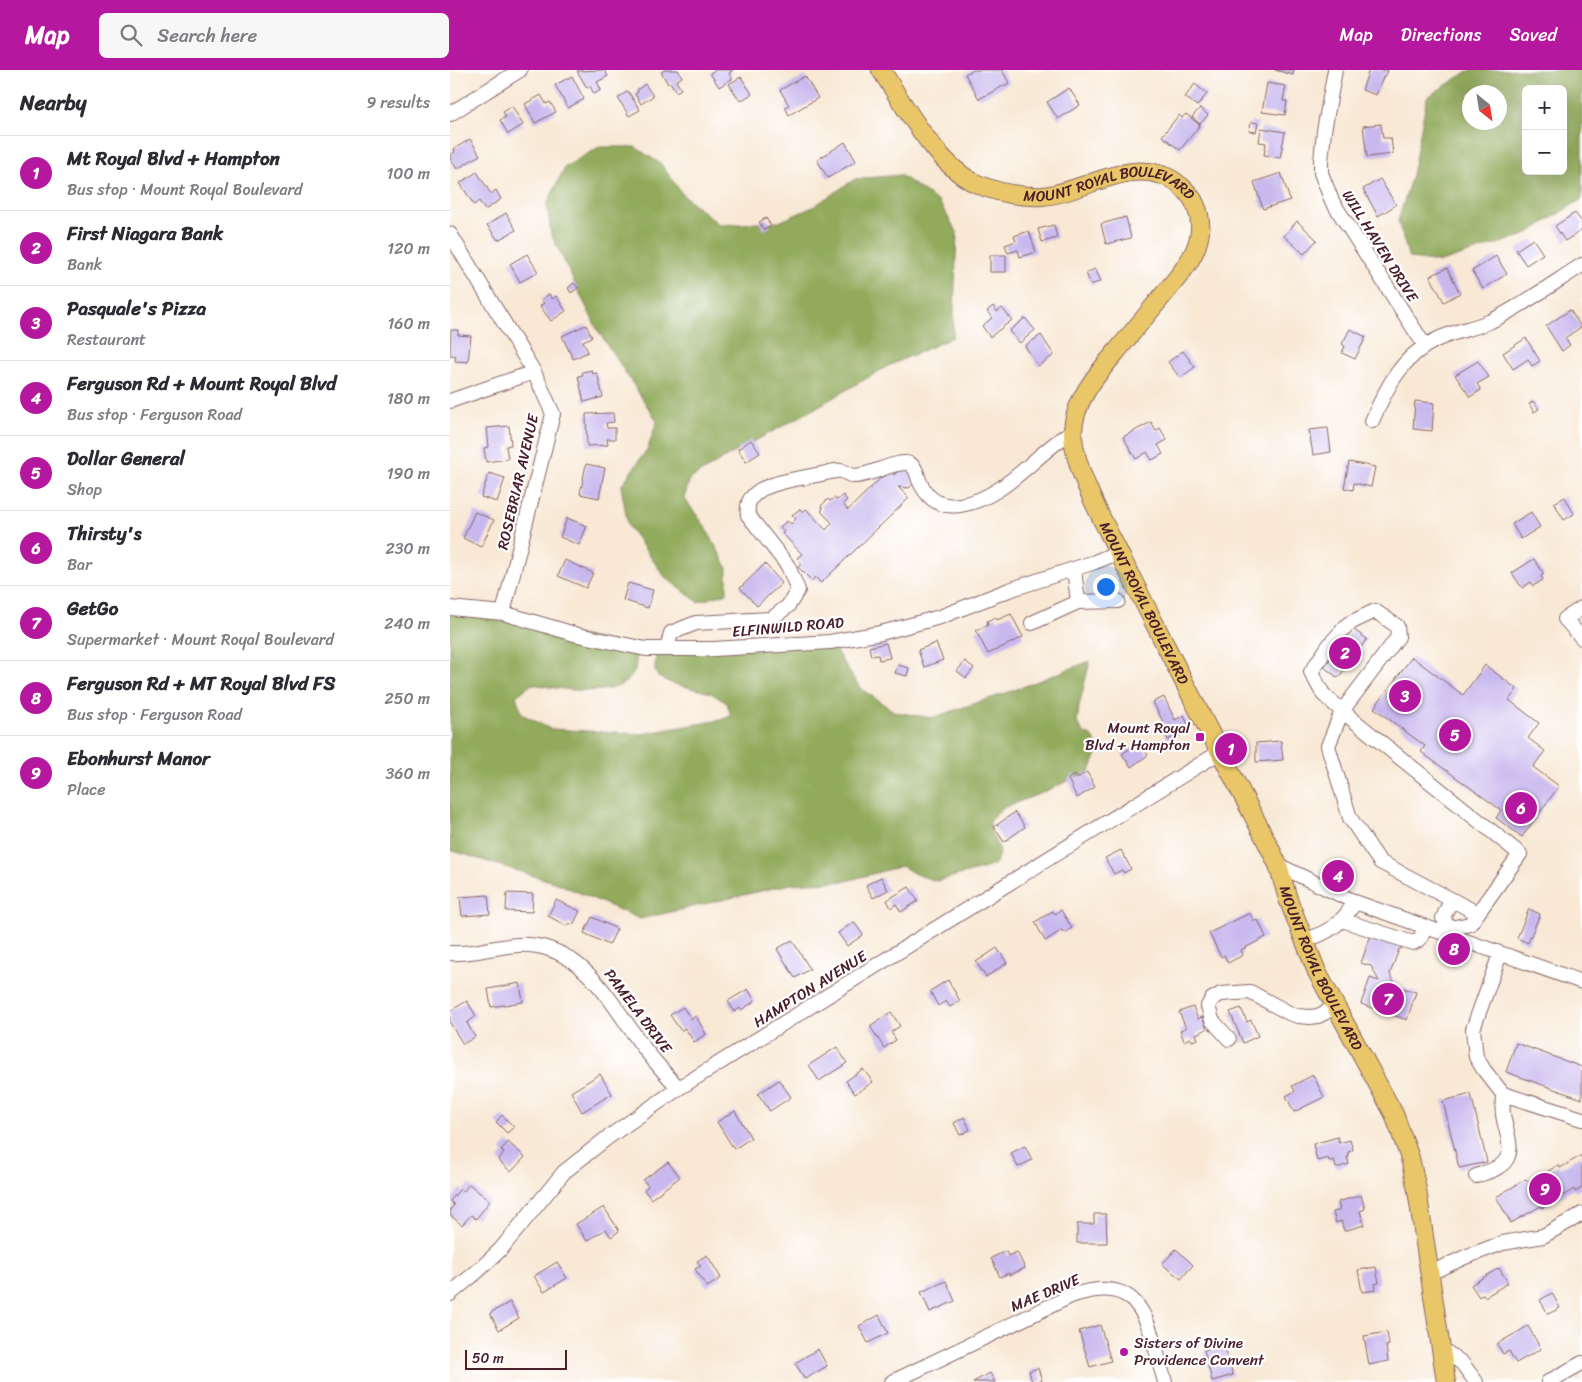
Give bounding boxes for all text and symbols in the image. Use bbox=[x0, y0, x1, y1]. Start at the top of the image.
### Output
search box bbox=[99, 13, 449, 58]
text: Map bbox=[25, 14, 69, 56]
text: Search here bbox=[157, 19, 257, 52]
text: Map bbox=[1340, 19, 1373, 51]
text: Directions bbox=[1401, 19, 1482, 51]
text: Saved bbox=[1510, 19, 1557, 51]
icon: search bbox=[117, 21, 145, 49]
text: Nearby bbox=[20, 84, 86, 122]
north arrow bbox=[1462, 85, 1507, 130]
map controls bbox=[1522, 85, 1567, 175]
button: + bbox=[1522, 85, 1567, 130]
text: 9 results bbox=[366, 88, 430, 117]
button: − bbox=[1522, 130, 1567, 175]
text: Mt Royal Blvd + Hampton bbox=[67, 142, 280, 175]
street label: MOUNT ROYAL BOULEVARD bbox=[1023, 158, 1202, 209]
text: 1 bbox=[33, 159, 39, 188]
text: 100 m bbox=[386, 159, 430, 188]
text: Bus stop · Mount Royal Boulevard bbox=[67, 175, 303, 204]
street label: WILL HAVEN DRIVE bbox=[1335, 185, 1426, 309]
text: First Niagara Bank bbox=[67, 217, 223, 250]
text: 2 bbox=[31, 234, 41, 263]
text: 120 m bbox=[387, 234, 430, 263]
text: Bank bbox=[67, 250, 102, 279]
text: Pasquale's Pizza bbox=[67, 292, 206, 325]
text: 3 bbox=[32, 309, 40, 338]
text: 160 m bbox=[387, 309, 430, 338]
text: Restaurant bbox=[67, 325, 146, 354]
text: Ferguson Rd + Mount Royal Blvd bbox=[67, 367, 336, 400]
text: 4 bbox=[31, 384, 41, 413]
text: 180 m bbox=[387, 384, 430, 413]
text: Bus stop · Ferguson Road bbox=[67, 400, 242, 429]
street label: ROSEBRIAR AVENUE bbox=[490, 410, 547, 552]
text: Dollar General bbox=[67, 442, 185, 475]
text: 5 bbox=[31, 459, 41, 488]
text: 190 m bbox=[387, 459, 430, 488]
text: Shop bbox=[67, 475, 102, 504]
text: Thirsty's bbox=[67, 517, 141, 550]
street label: MOUNT ROYAL BOULEVARD bbox=[1092, 517, 1196, 689]
text: 6 bbox=[31, 534, 41, 563]
text: 230 m bbox=[385, 534, 430, 563]
text: Bar bbox=[67, 550, 92, 579]
your location bbox=[1093, 574, 1119, 600]
text: GetGo bbox=[67, 592, 118, 625]
text: 7 bbox=[31, 609, 41, 638]
text: 240 m bbox=[384, 609, 430, 638]
street label: ELFINWILD ROAD bbox=[731, 609, 845, 645]
text: Supermarket · Mount Royal Boulevard bbox=[67, 625, 334, 654]
pin: 2 bbox=[1329, 634, 1361, 672]
text: Ferguson Rd + MT Royal Blvd FS bbox=[67, 667, 335, 700]
pin: 3 bbox=[1389, 677, 1421, 715]
text: 8 bbox=[31, 684, 41, 713]
text: 250 m bbox=[384, 684, 430, 713]
text: Bus stop · Ferguson Road bbox=[67, 700, 242, 729]
place label: Mount Royal Blvd + Hampton bbox=[1085, 715, 1191, 758]
pin: 5 bbox=[1439, 716, 1471, 754]
pin: 1 bbox=[1215, 730, 1247, 768]
marker: Mount Royal Blvd + Hampton bbox=[1194, 731, 1206, 743]
text: Ebonhurst Manor bbox=[67, 742, 210, 775]
text: 9 bbox=[31, 759, 41, 788]
text: 360 m bbox=[386, 759, 430, 788]
text: Place bbox=[67, 775, 106, 804]
pin: 6 bbox=[1505, 789, 1537, 827]
pin: 4 bbox=[1322, 857, 1354, 895]
street label: MOUNT ROYAL BOULEVARD bbox=[1272, 882, 1370, 1055]
pin: 8 bbox=[1438, 930, 1470, 968]
street label: HAMPTON AVENUE bbox=[748, 943, 873, 1034]
street label: PAMELA DRIVE bbox=[597, 963, 680, 1060]
pin: 7 bbox=[1372, 980, 1404, 1018]
pin: 9 bbox=[1529, 1170, 1561, 1208]
street label: MAE DRIVE bbox=[1006, 1266, 1085, 1319]
place label: Sisters of Divine Providence Convent bbox=[1134, 1330, 1265, 1373]
text: 50 m bbox=[472, 1346, 504, 1371]
marker: Sisters of Divine Providence Convent bbox=[1118, 1346, 1130, 1358]
scale bar bbox=[465, 1347, 568, 1370]

